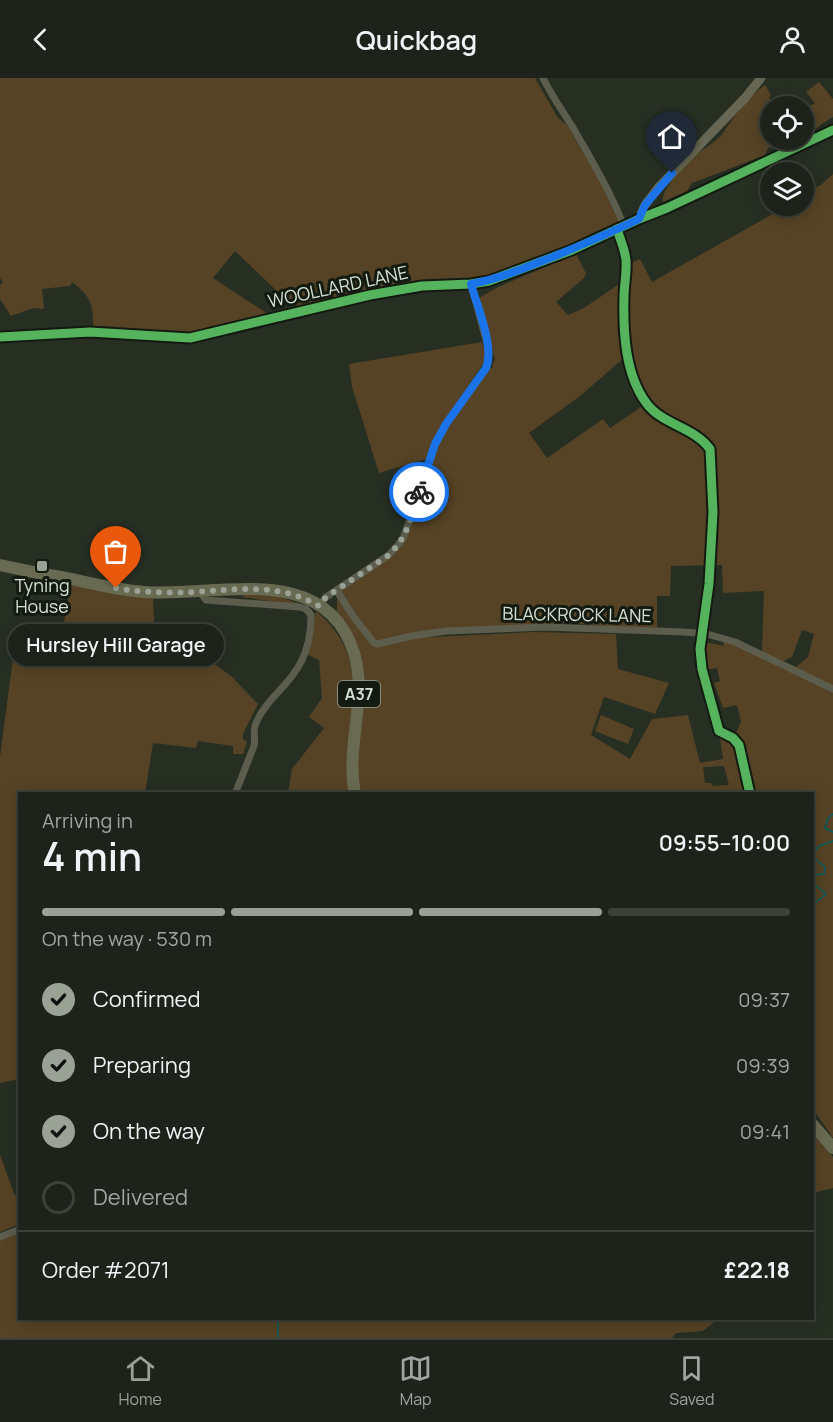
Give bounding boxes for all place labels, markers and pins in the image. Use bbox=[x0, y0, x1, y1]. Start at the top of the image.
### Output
pin bbox=[646, 111, 697, 173]
pin bbox=[90, 526, 141, 588]
marker: Tyning House bbox=[35, 559, 49, 573]
place label: Tyning House bbox=[14, 573, 70, 618]
callout: Hursley Hill Garage bbox=[8, 624, 224, 666]

